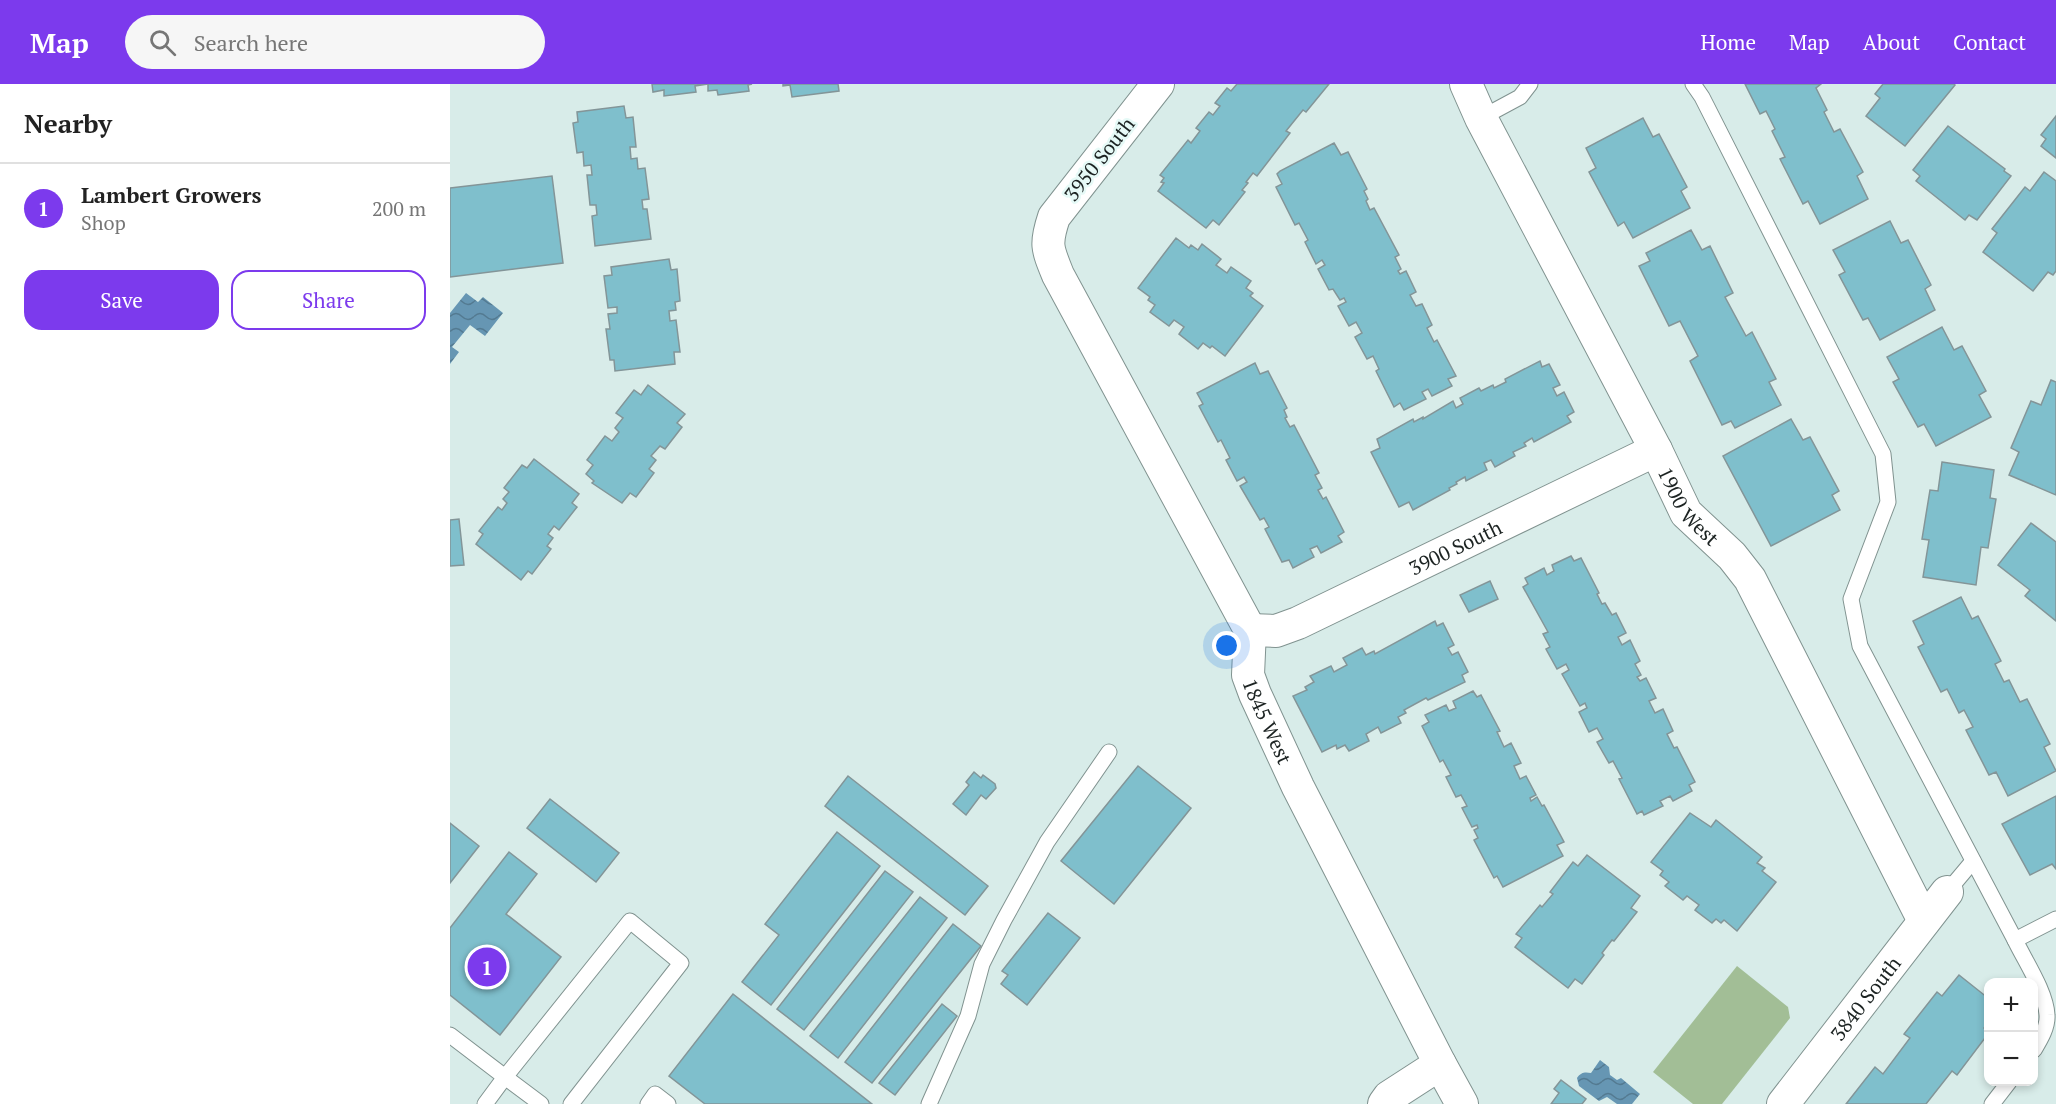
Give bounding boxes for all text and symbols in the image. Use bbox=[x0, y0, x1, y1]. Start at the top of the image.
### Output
search box bbox=[125, 15, 545, 69]
text: Map bbox=[30, 24, 89, 61]
icon: search bbox=[146, 26, 179, 59]
text: Search here bbox=[194, 28, 308, 57]
text: Home bbox=[1700, 28, 1756, 56]
text: Map bbox=[1789, 28, 1830, 56]
text: About bbox=[1863, 28, 1920, 56]
text: Contact bbox=[1953, 28, 2026, 56]
text: Nearby bbox=[24, 106, 112, 140]
street label: 3950 South bbox=[1058, 111, 1141, 207]
text: Lambert Growers bbox=[81, 180, 261, 209]
text: 1 bbox=[38, 195, 49, 222]
text: 200 m bbox=[372, 195, 426, 222]
text: Shop bbox=[81, 209, 126, 236]
button: Save bbox=[24, 270, 219, 330]
button: Share bbox=[231, 270, 426, 330]
street label: 1900 West bbox=[1652, 462, 1726, 551]
street label: 3900 South bbox=[1404, 513, 1506, 581]
your location bbox=[1212, 631, 1241, 660]
street label: 1845 West bbox=[1237, 675, 1299, 769]
pin: 1 bbox=[468, 944, 507, 990]
street label: 3840 South bbox=[1824, 950, 1906, 1046]
map controls bbox=[1984, 978, 2038, 1086]
button: + bbox=[1984, 978, 2038, 1032]
button: − bbox=[1984, 1032, 2038, 1086]

